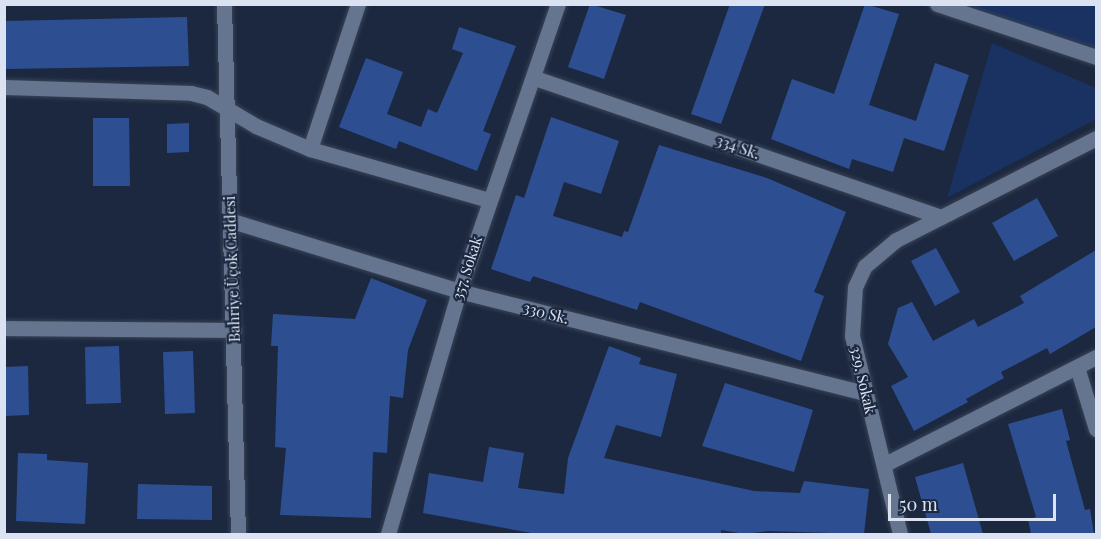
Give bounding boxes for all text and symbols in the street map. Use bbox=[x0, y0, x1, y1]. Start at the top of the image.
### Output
street label: 334 Sk. bbox=[714, 131, 762, 163]
street label: Bahriye Üçok Caddesi bbox=[220, 195, 244, 343]
street label: 357. Sokak bbox=[448, 234, 486, 302]
street label: 330 Sk. bbox=[521, 299, 571, 327]
street label: 329. Sokak bbox=[846, 344, 880, 416]
scale bar bbox=[891, 482, 1059, 520]
text: 50 m bbox=[899, 492, 938, 516]

